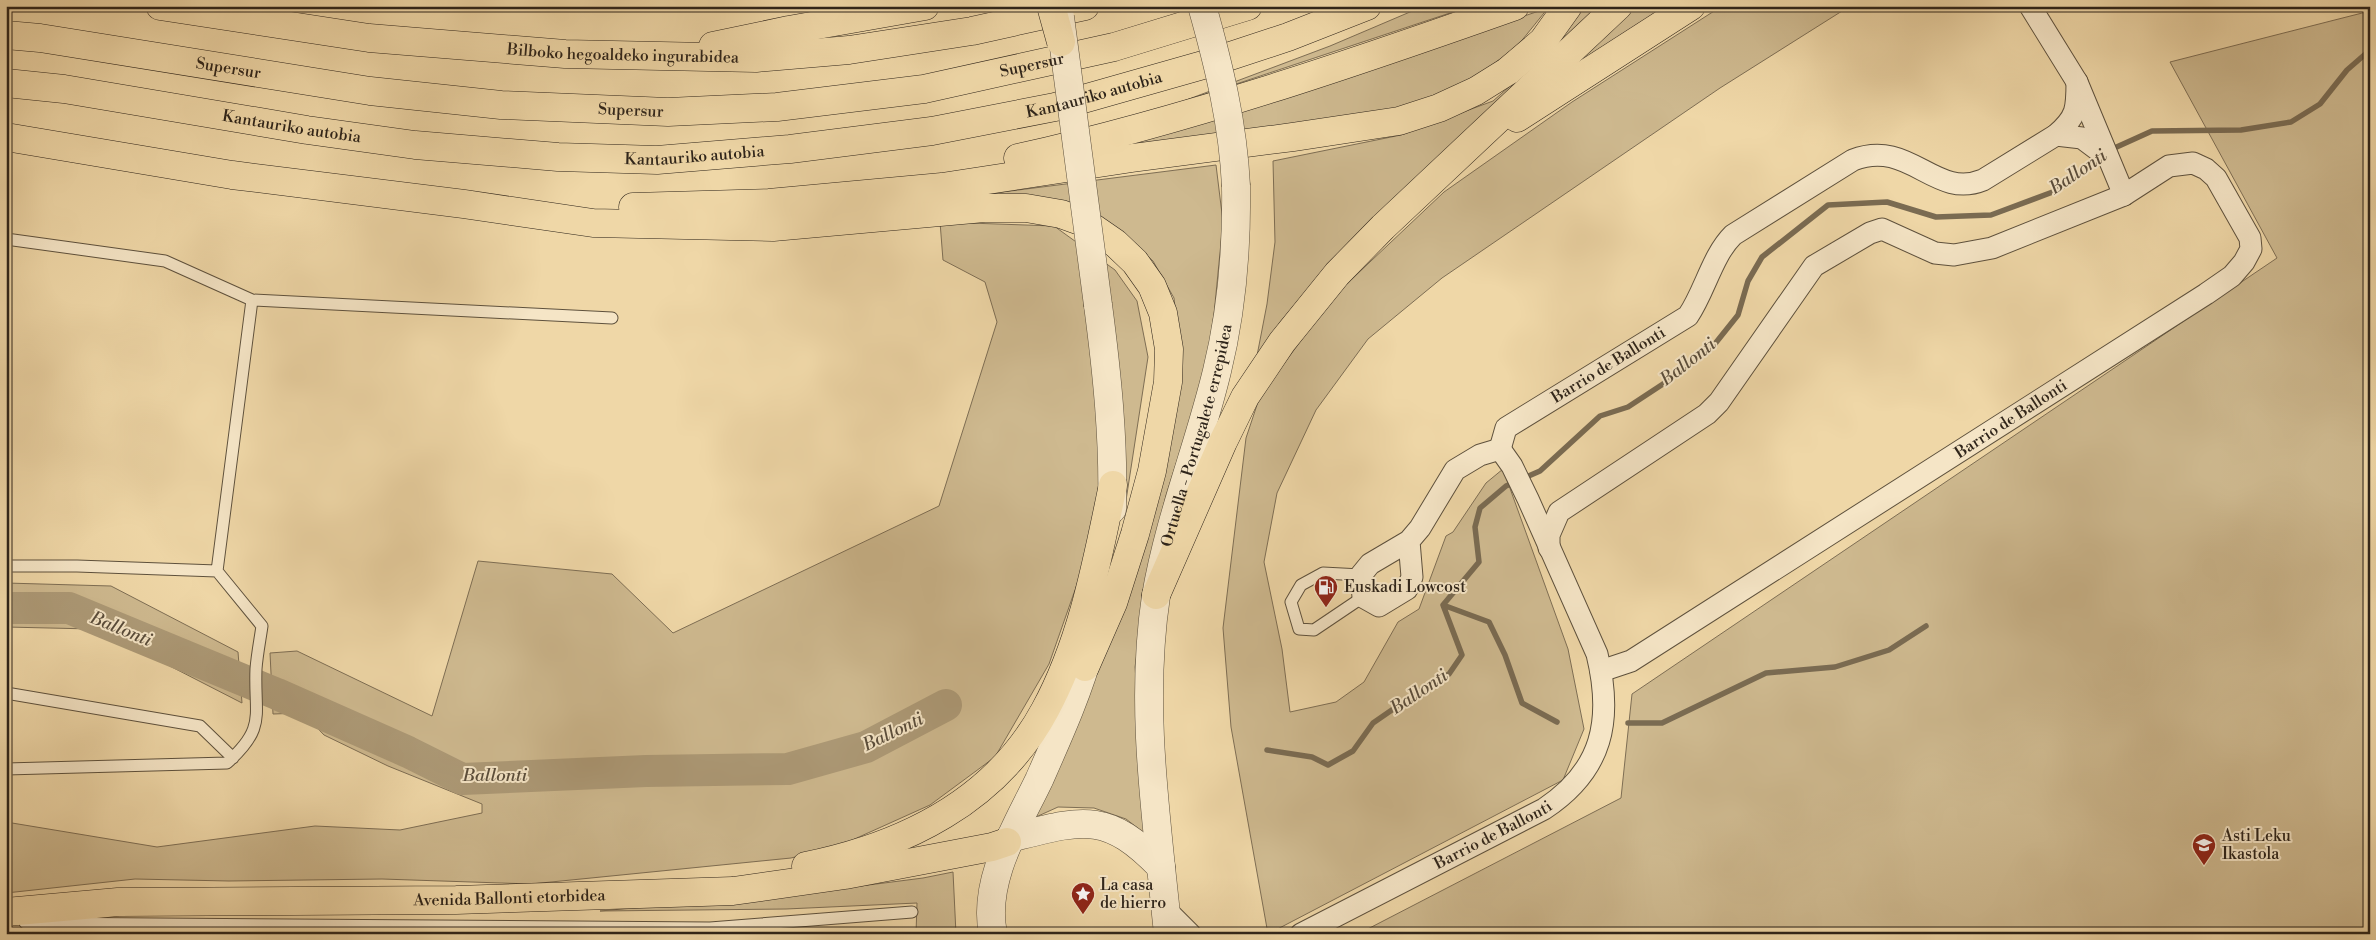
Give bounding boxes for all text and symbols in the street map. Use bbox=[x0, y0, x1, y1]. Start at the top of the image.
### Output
street label: Bilboko hegoaldeko ingurabidea bbox=[505, 39, 740, 68]
street label: Supersur bbox=[998, 48, 1066, 82]
street label: Supersur bbox=[194, 53, 263, 83]
street label: Kantauriko autobia bbox=[1024, 67, 1165, 122]
street label: Supersur bbox=[598, 99, 664, 122]
street label: Kantauriko autobia bbox=[221, 106, 363, 148]
street label: Kantauriko autobia bbox=[624, 141, 766, 170]
water label: Ballonti bbox=[2044, 144, 2112, 200]
street label: Ortuella - Portugalete errepidea bbox=[1157, 322, 1237, 549]
street label: Barrio de Ballonti bbox=[1547, 322, 1669, 408]
water label: Ballonti bbox=[1655, 333, 1721, 392]
street label: Barrio de Ballonti bbox=[1950, 375, 2071, 463]
fuel station icon: Euskadi Lowcost bbox=[1313, 574, 1339, 608]
place label: Euskadi Lowcost bbox=[1344, 577, 1466, 597]
water label: Ballonti bbox=[86, 606, 156, 652]
water label: Ballonti bbox=[1385, 664, 1453, 720]
water label: Ballonti bbox=[858, 707, 928, 757]
water label: Ballonti bbox=[462, 764, 528, 787]
street label: Barrio de Ballonti bbox=[1430, 796, 1556, 874]
place label: Asti Leku Ikastola bbox=[2221, 826, 2291, 864]
school or university icon: Asti Leku Ikastola bbox=[2191, 832, 2217, 866]
place label: La casa de hierro bbox=[1100, 875, 1166, 913]
place icon: La casa de hierro bbox=[1070, 881, 1096, 915]
street label: Avenida Ballonti etorbidea bbox=[412, 885, 607, 910]

